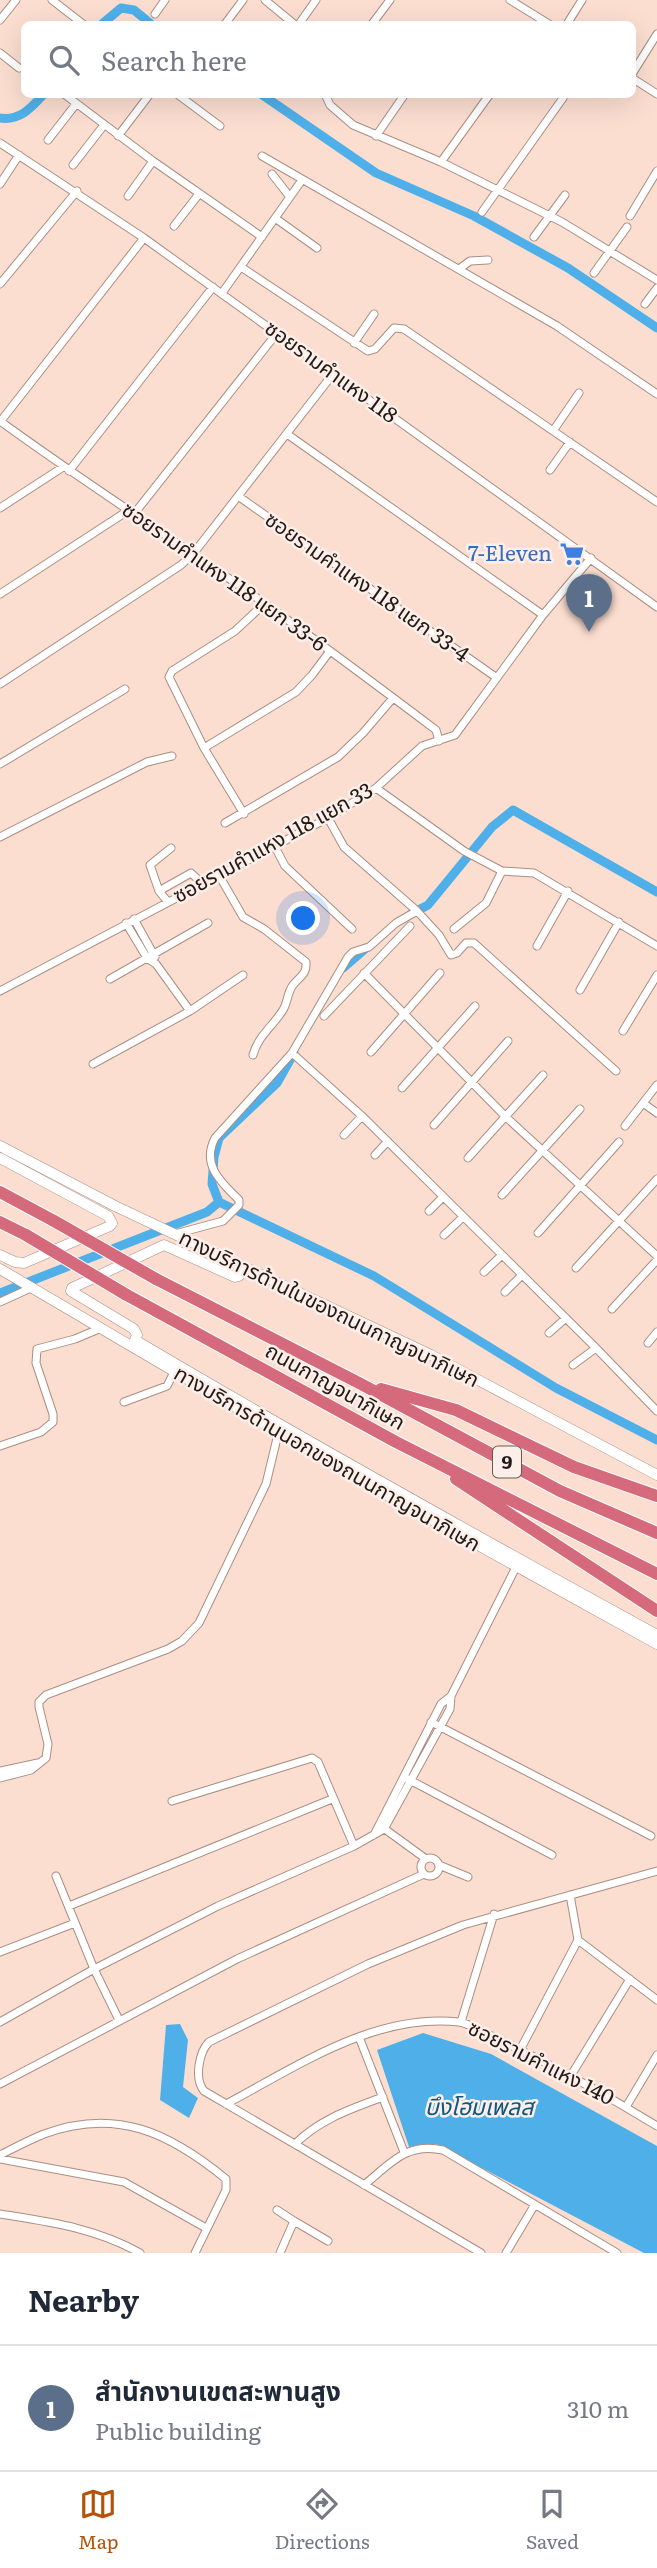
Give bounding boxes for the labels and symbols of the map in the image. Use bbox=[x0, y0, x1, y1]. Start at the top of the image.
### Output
street label: ซอยรามคำแหง 118 bbox=[260, 311, 405, 429]
street label: ซอยรามคำแหง 118 แยก 33-6 bbox=[117, 492, 334, 657]
street label: ซอยรามคำแหง 118 แยก 33-4 bbox=[260, 502, 477, 668]
place label: 7-Eleven bbox=[468, 536, 552, 567]
supermarket icon: 7-Eleven bbox=[558, 540, 586, 568]
pin: 1 bbox=[566, 574, 612, 632]
street label: ซอยรามคำแหง 118 แยก 33 bbox=[166, 773, 378, 909]
your location bbox=[286, 901, 320, 935]
street label: ทางบริการด้านในของถนนกาญจนาภิเษก bbox=[175, 1225, 483, 1393]
street label: ถนนกาญจนาภิเษก bbox=[261, 1338, 409, 1436]
street label: ทางบริการด้านนอกของถนนกาญจนาภิเษก bbox=[169, 1356, 487, 1558]
road number: 9 bbox=[493, 1446, 521, 1478]
street label: ซอยรามคำแหง 140 bbox=[464, 2011, 621, 2111]
water label: บึงโฮมเพลส bbox=[425, 2088, 536, 2122]

